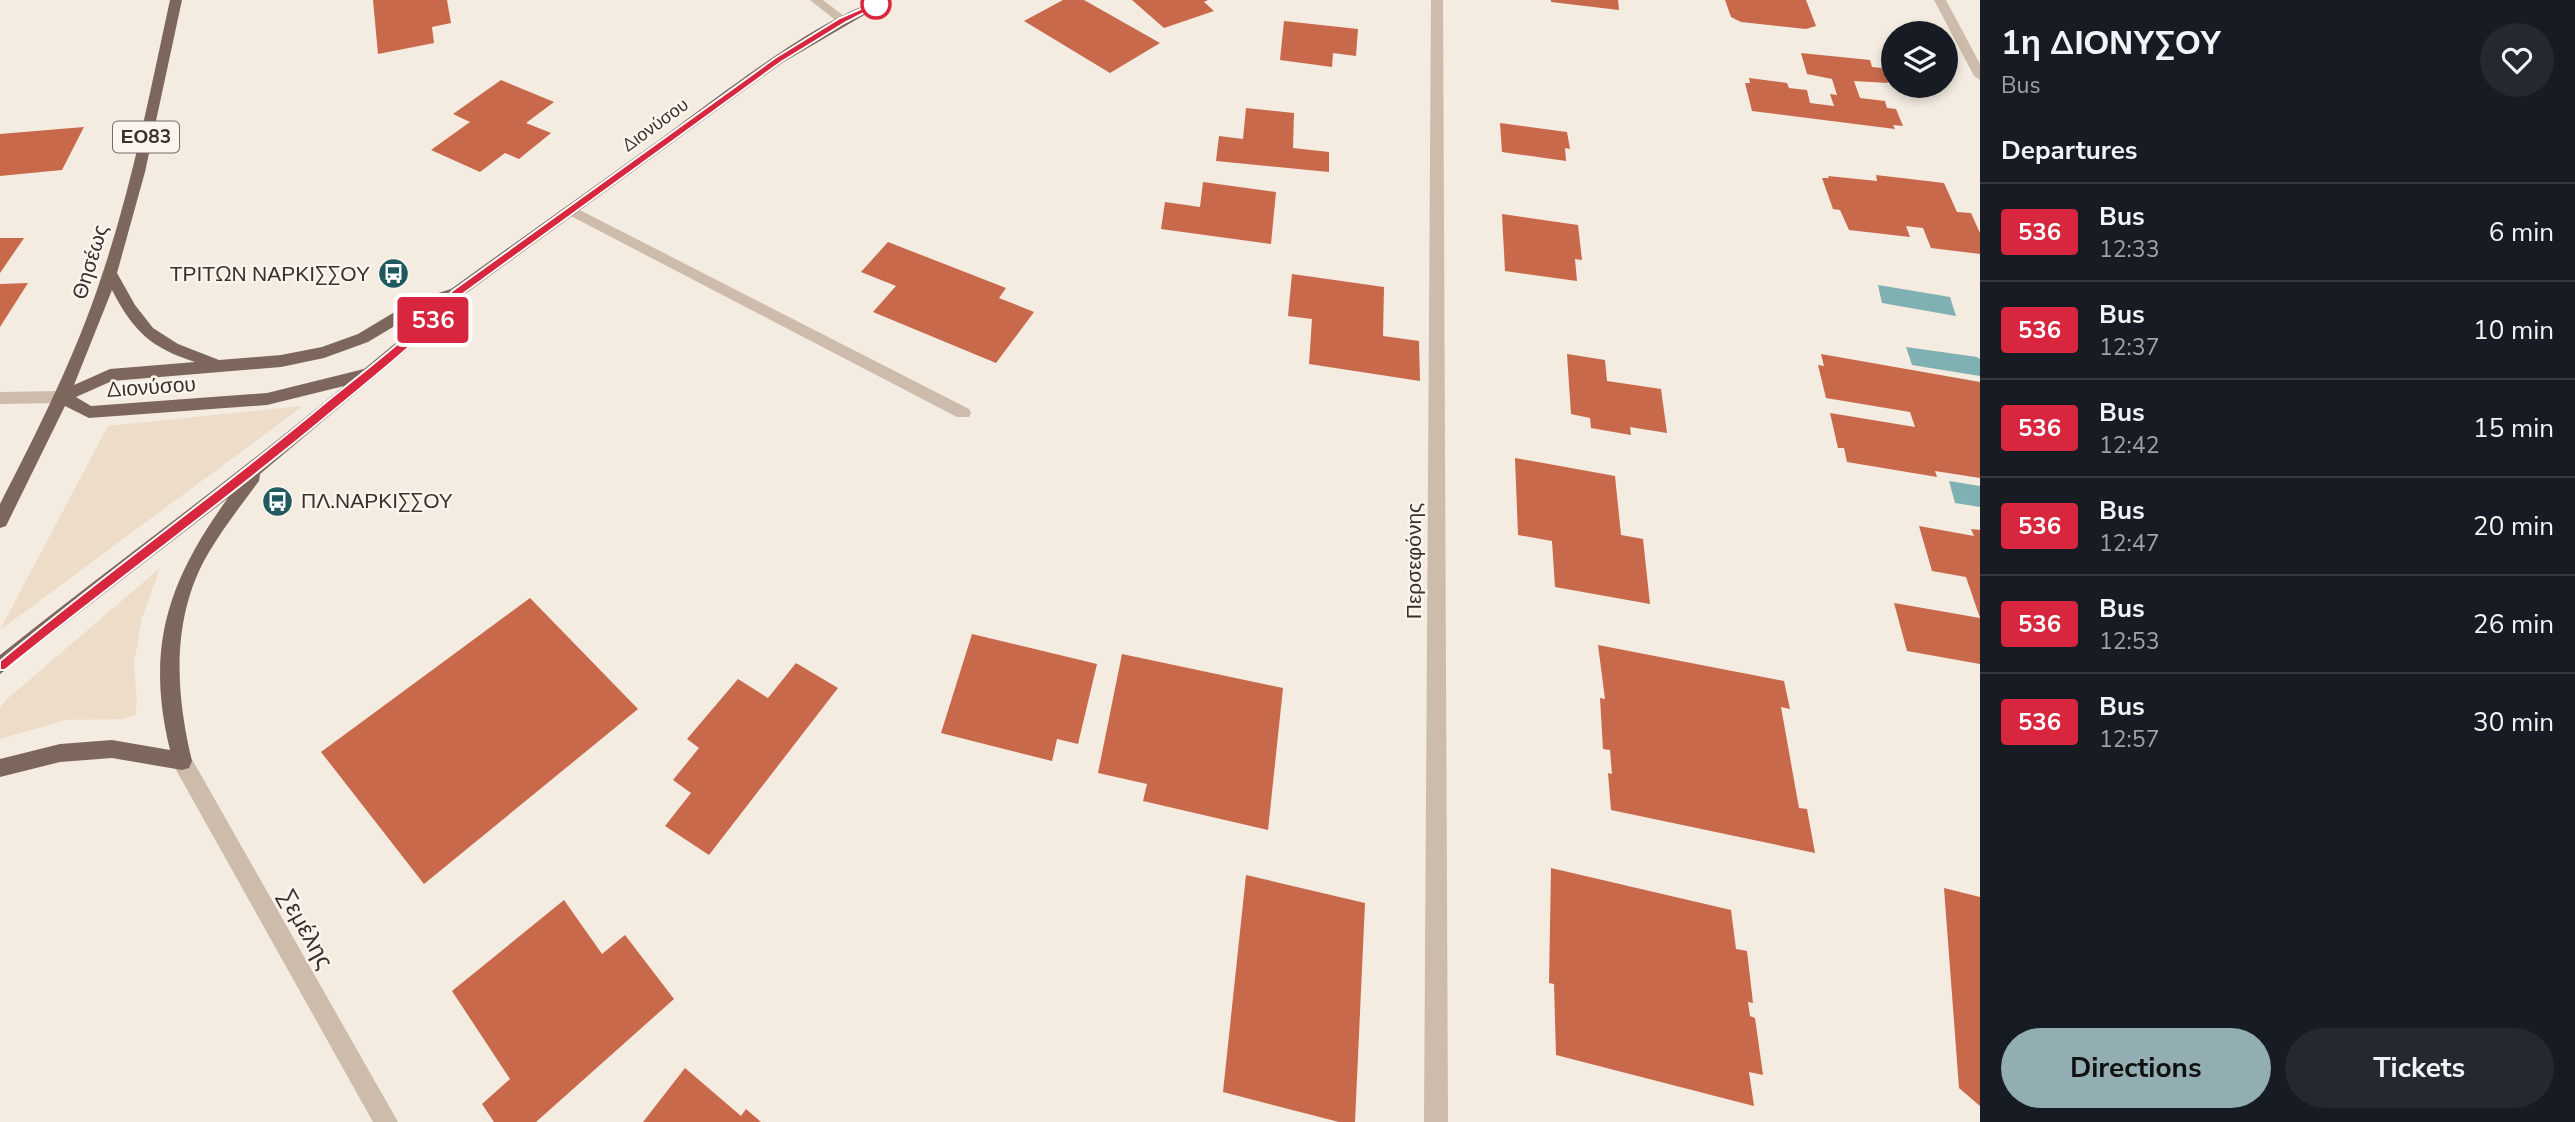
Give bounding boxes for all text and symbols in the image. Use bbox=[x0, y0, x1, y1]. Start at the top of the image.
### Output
unlabelled marker bbox=[861, 0, 891, 19]
map controls bbox=[1881, 21, 1958, 98]
button: layers bbox=[1881, 21, 1958, 98]
text: 1η ΔΙΟΝΥΣΟΥ bbox=[2001, 21, 2222, 66]
button: heart bbox=[2480, 23, 2554, 97]
text: Bus bbox=[2001, 70, 2041, 101]
street label: Διονύσου bbox=[617, 93, 693, 157]
road number: ΕΟ83 bbox=[113, 122, 179, 153]
text: Departures bbox=[2001, 133, 2137, 168]
text: Bus bbox=[2099, 199, 2145, 234]
text: 6 min bbox=[2489, 215, 2554, 250]
text: 536 bbox=[2018, 216, 2061, 248]
street label: Θησέως bbox=[65, 221, 115, 303]
text: 12:33 bbox=[2099, 234, 2159, 265]
bus stop icon: ΤΡΙΤΩΝ ΝΑΡΚΙΣΣΟΥ bbox=[376, 257, 410, 291]
place label: ΤΡΙΤΩΝ ΝΑΡΚΙΣΣΟΥ bbox=[170, 260, 370, 288]
line badge: 536 bbox=[393, 297, 473, 343]
text: Bus bbox=[2099, 297, 2145, 332]
text: 536 bbox=[411, 304, 455, 336]
text: 10 min bbox=[2473, 313, 2554, 348]
text: 536 bbox=[2018, 314, 2061, 346]
text: 12:37 bbox=[2099, 332, 2159, 363]
street label: Διονύσου bbox=[105, 370, 197, 404]
text: Bus bbox=[2099, 395, 2145, 430]
text: 15 min bbox=[2473, 411, 2554, 446]
text: 536 bbox=[2018, 412, 2061, 444]
text: 12:42 bbox=[2099, 430, 2159, 461]
bus stop icon: ΠΛ.ΝΑΡΚΙΣΣΟΥ bbox=[261, 484, 295, 518]
place label: ΠΛ.ΝΑΡΚΙΣΣΟΥ bbox=[301, 487, 453, 515]
text: Bus bbox=[2099, 493, 2145, 528]
street label: Περσεφόνης bbox=[1400, 503, 1428, 619]
text: 20 min bbox=[2473, 509, 2554, 544]
text: 536 bbox=[2018, 510, 2061, 542]
text: 12:47 bbox=[2099, 528, 2159, 559]
text: Bus bbox=[2099, 591, 2145, 626]
text: 26 min bbox=[2473, 607, 2554, 642]
text: 536 bbox=[2018, 608, 2061, 640]
text: 12:53 bbox=[2099, 626, 2159, 657]
text: Bus bbox=[2099, 689, 2145, 724]
text: 30 min bbox=[2473, 705, 2554, 740]
text: 536 bbox=[2018, 706, 2061, 738]
text: 12:57 bbox=[2099, 724, 2159, 755]
street label: Σεμέλης bbox=[271, 884, 341, 974]
button: Directions bbox=[2001, 1028, 2271, 1108]
button: Tickets bbox=[2285, 1028, 2554, 1108]

